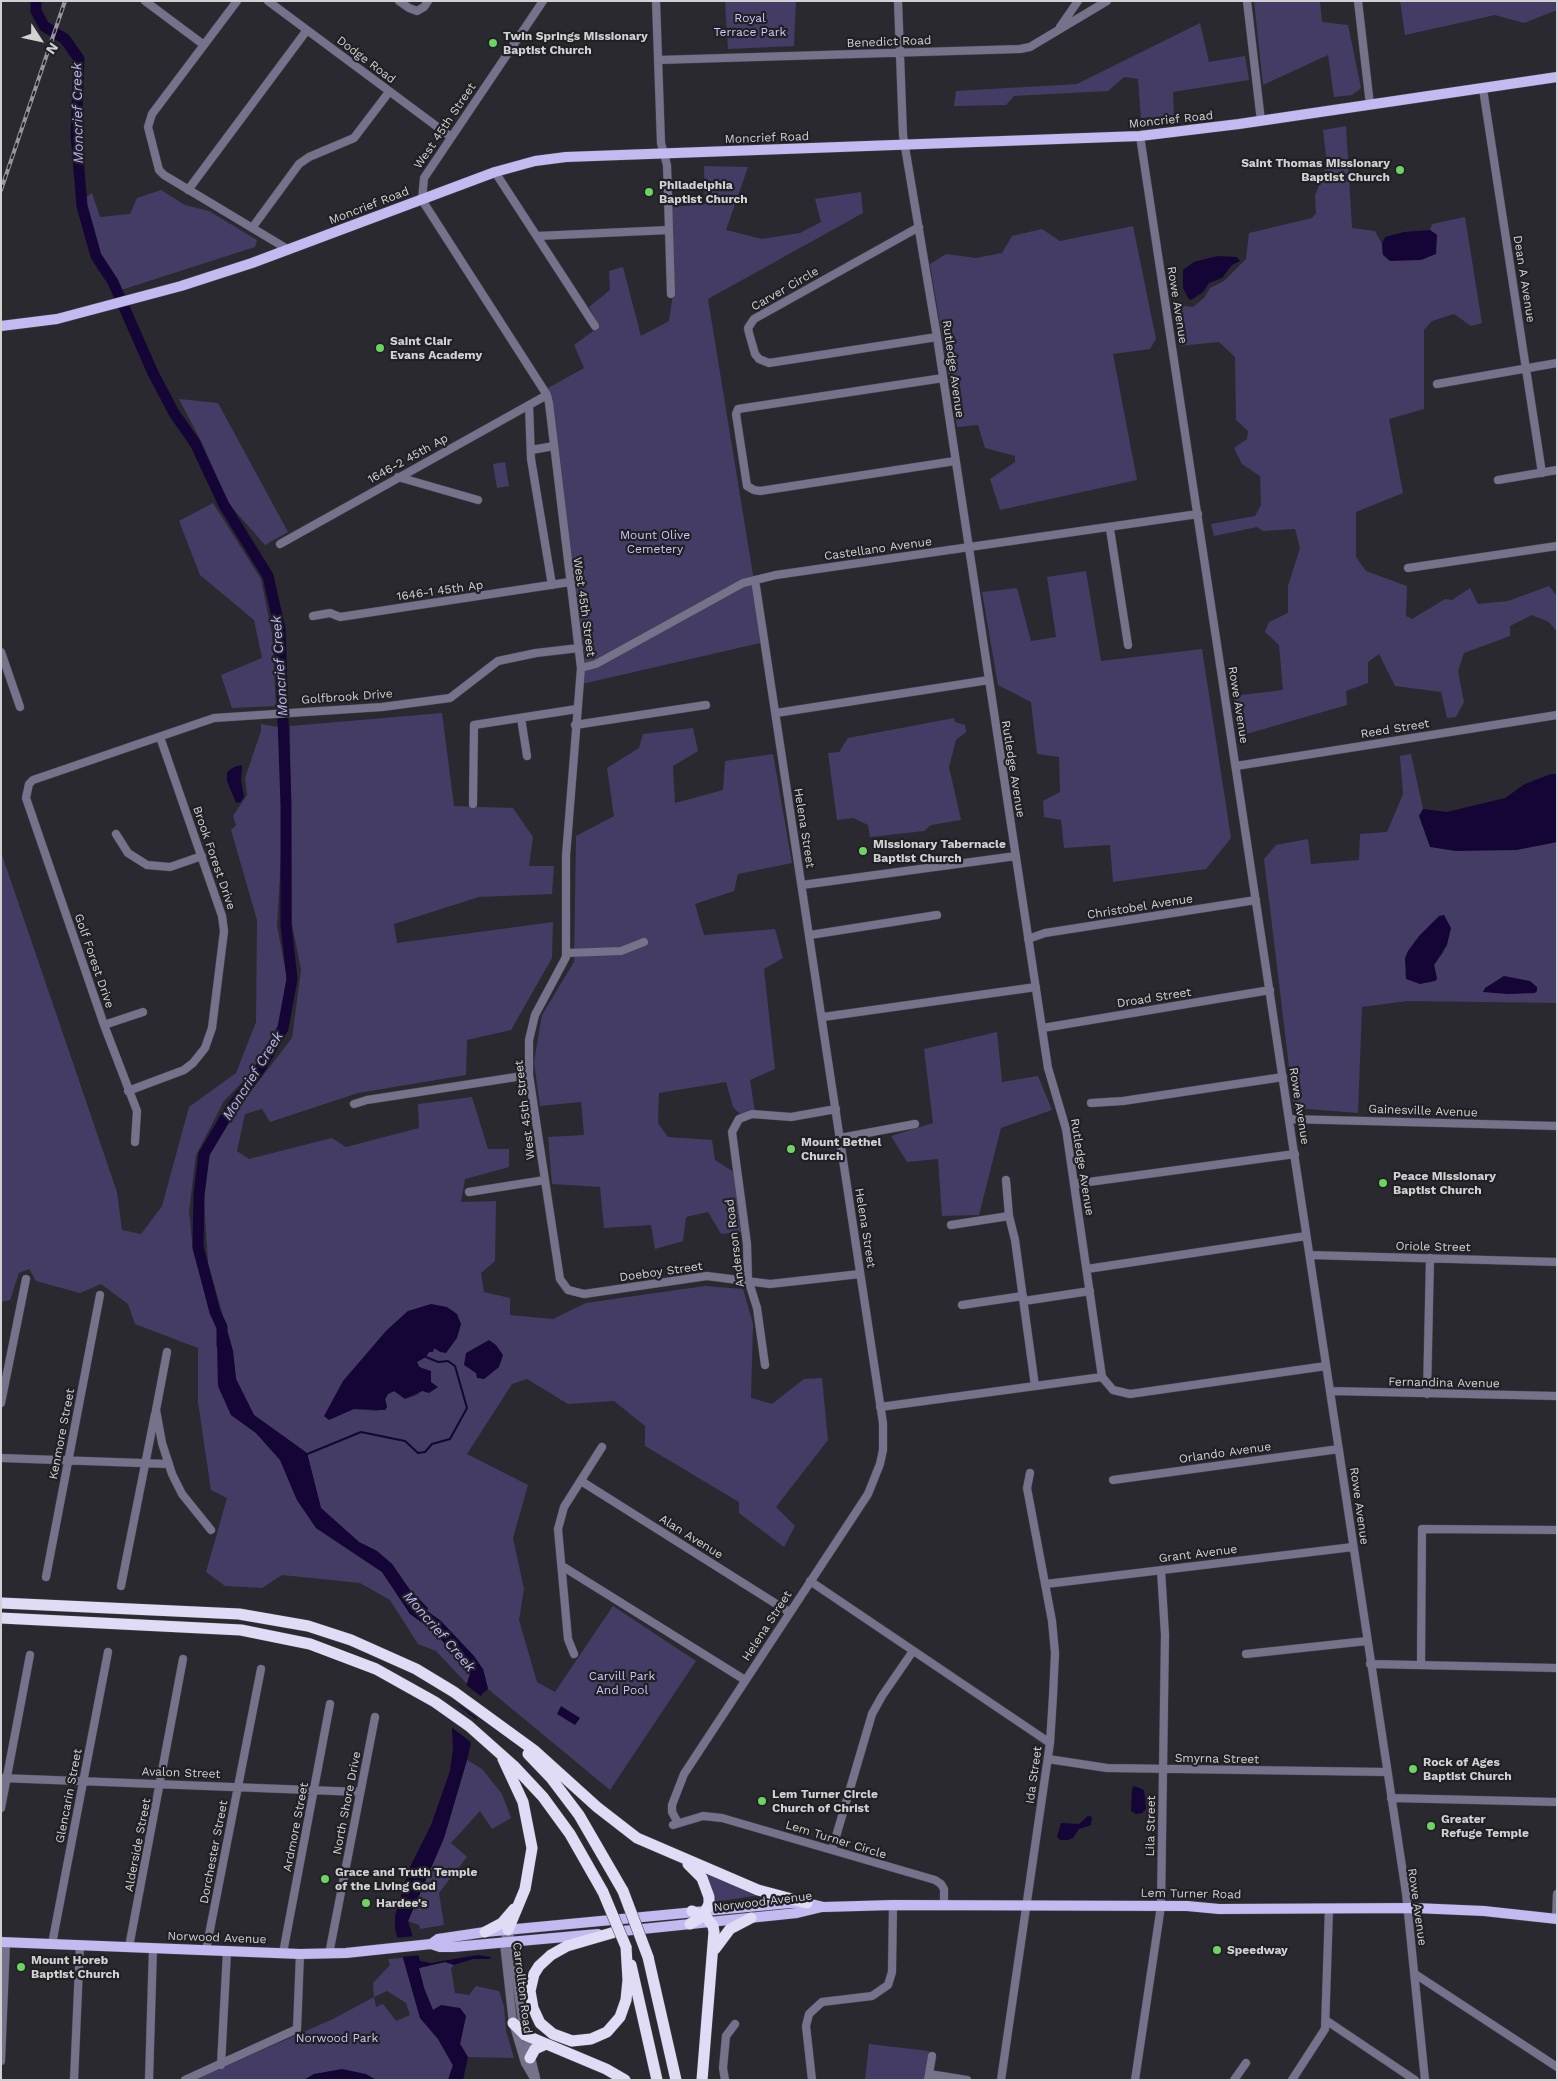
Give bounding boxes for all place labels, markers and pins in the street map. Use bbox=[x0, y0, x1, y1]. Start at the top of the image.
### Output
place label: Twin Springs Missionary Baptist Church bbox=[503, 29, 648, 57]
marker: Twin Springs Missionary Baptist Church bbox=[487, 37, 499, 49]
place label: Saint Thomas Missionary Baptist Church bbox=[1241, 156, 1390, 184]
marker: Saint Thomas Missionary Baptist Church bbox=[1394, 164, 1406, 176]
place label: Philadelphia Baptist Church bbox=[659, 178, 748, 206]
marker: Philadelphia Baptist Church bbox=[643, 186, 655, 198]
place label: Saint Clair Evans Academy bbox=[390, 334, 482, 362]
marker: Saint Clair Evans Academy bbox=[374, 342, 386, 354]
place label: Missionary Tabernacle Baptist Church bbox=[873, 837, 1006, 865]
marker: Missionary Tabernacle Baptist Church bbox=[857, 845, 869, 857]
place label: Mount Bethel Church bbox=[801, 1135, 881, 1163]
marker: Mount Bethel Church bbox=[785, 1143, 797, 1155]
place label: Peace Missionary Baptist Church bbox=[1393, 1169, 1496, 1197]
marker: Peace Missionary Baptist Church bbox=[1377, 1177, 1389, 1189]
place label: Rock of Ages Baptist Church bbox=[1423, 1755, 1512, 1783]
marker: Rock of Ages Baptist Church bbox=[1407, 1763, 1419, 1775]
place label: Lem Turner Circle Church of Christ bbox=[772, 1787, 878, 1815]
marker: Lem Turner Circle Church of Christ bbox=[756, 1795, 768, 1807]
place label: Greater Refuge Temple bbox=[1441, 1812, 1529, 1840]
marker: Greater Refuge Temple bbox=[1425, 1820, 1437, 1832]
place label: Grace and Truth Temple of the Living God bbox=[335, 1865, 477, 1893]
marker: Grace and Truth Temple of the Living God bbox=[319, 1873, 331, 1885]
place label: Hardee's bbox=[376, 1896, 427, 1910]
marker: Hardee's bbox=[360, 1897, 372, 1909]
place label: Speedway bbox=[1227, 1943, 1288, 1957]
marker: Speedway bbox=[1211, 1944, 1223, 1956]
place label: Mount Horeb Baptist Church bbox=[31, 1953, 120, 1981]
marker: Mount Horeb Baptist Church bbox=[15, 1961, 27, 1973]

